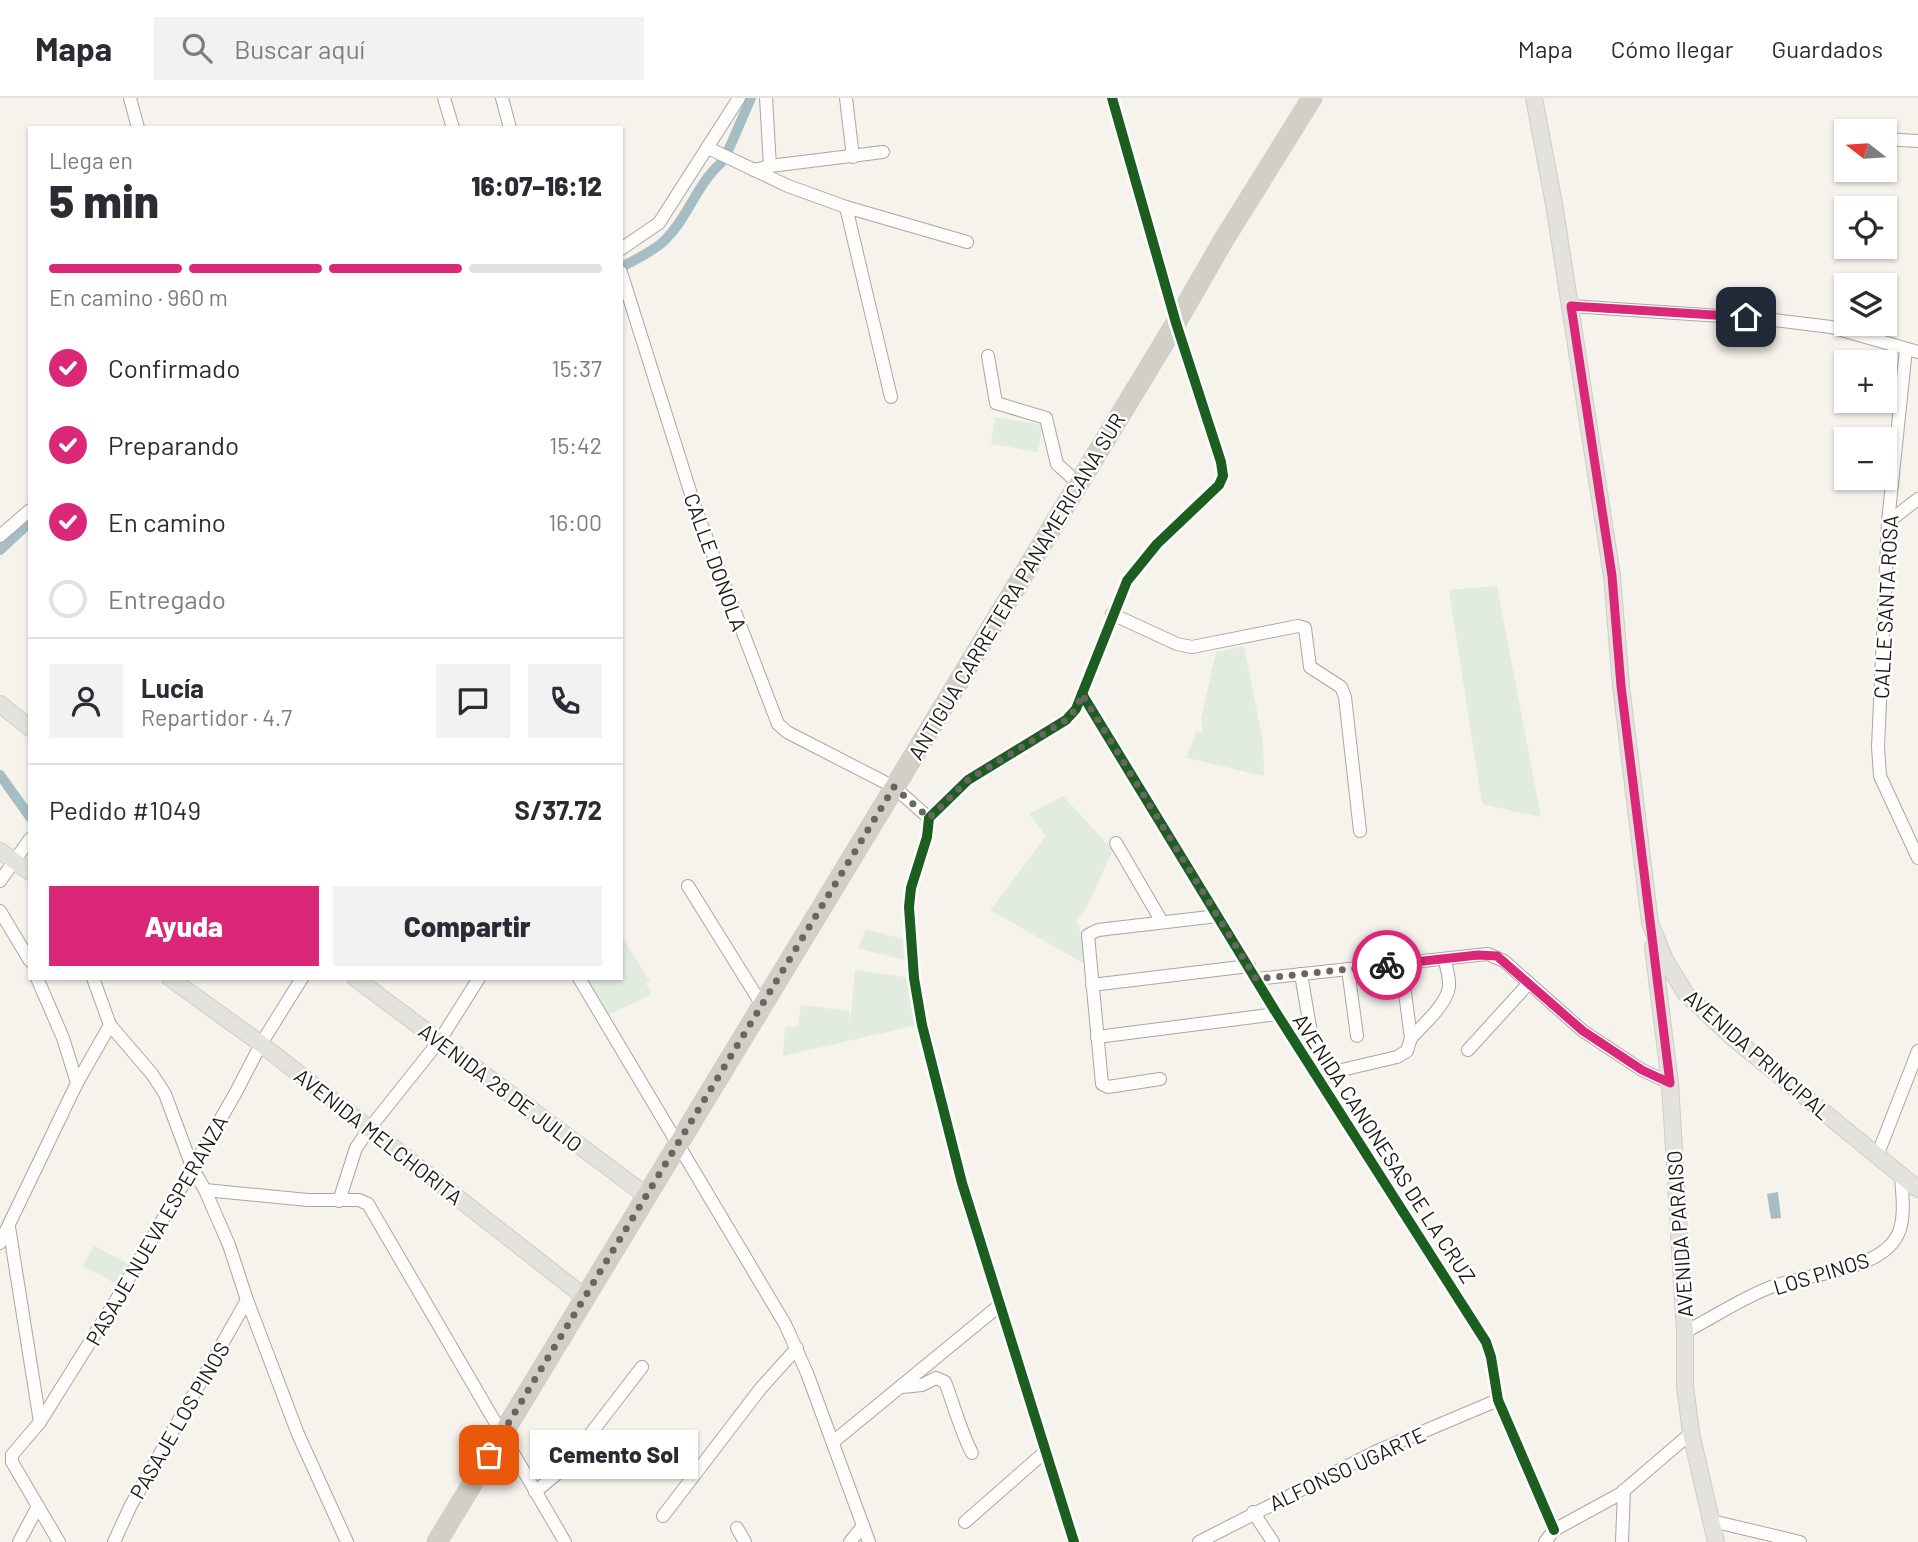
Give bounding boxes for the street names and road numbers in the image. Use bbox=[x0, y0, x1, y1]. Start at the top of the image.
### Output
street label: ANTIGUA CARRETERA PANAMERICANA SUR bbox=[902, 408, 1130, 764]
street label: CALLE DONOLA bbox=[679, 490, 753, 635]
street label: CALLE SANTA ROSA bbox=[1868, 514, 1902, 700]
street label: AVENIDA PRINCIPAL bbox=[1680, 984, 1836, 1124]
street label: AVENIDA CANONESAS DE LA CRUZ bbox=[1288, 1009, 1482, 1287]
street label: AVENIDA 28 DE JULIO bbox=[414, 1017, 588, 1157]
street label: AVENIDA MELCHORITA bbox=[290, 1063, 468, 1210]
street label: PASAJE NUEVA ESPERANZA bbox=[80, 1110, 232, 1349]
street label: AVENIDA PARAISO bbox=[1661, 1150, 1697, 1318]
street label: LOS PINOS bbox=[1770, 1247, 1872, 1299]
street label: PASAJE LOS PINOS bbox=[124, 1337, 234, 1503]
street label: ALFONSO UGARTE bbox=[1265, 1421, 1429, 1515]

